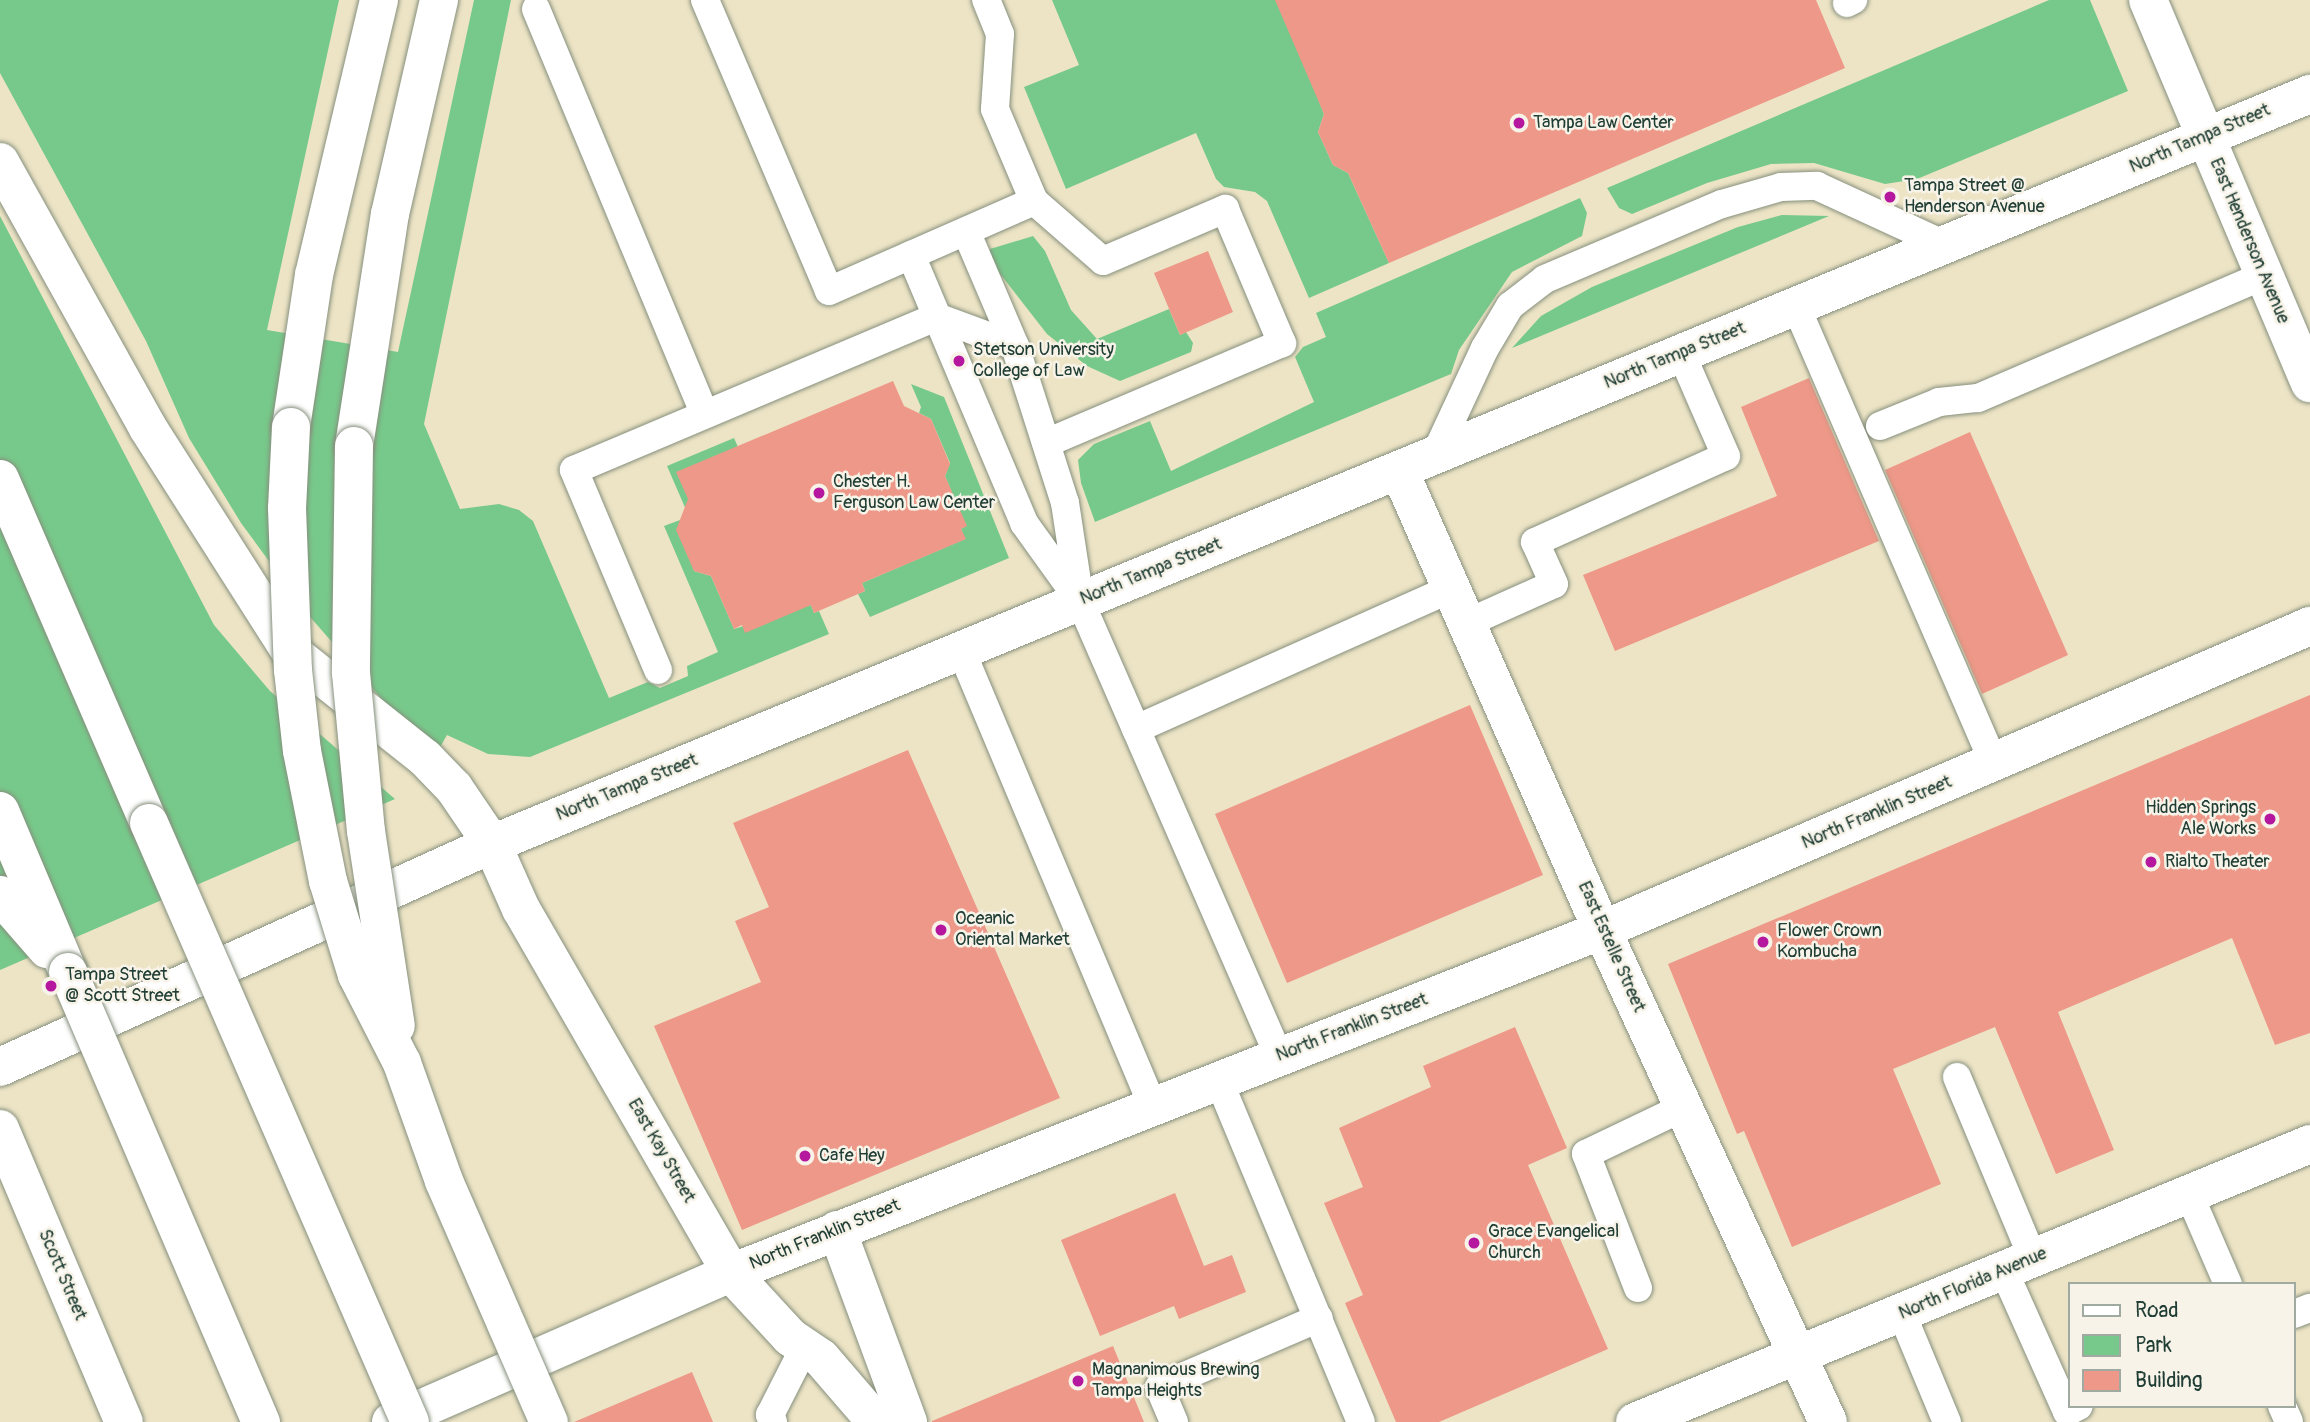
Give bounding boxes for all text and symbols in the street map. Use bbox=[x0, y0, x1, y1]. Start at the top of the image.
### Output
street label: North Tampa Street bbox=[2126, 100, 2274, 178]
place label: Tampa Law Center bbox=[1533, 112, 1674, 134]
marker: Tampa Law Center bbox=[1511, 115, 1527, 131]
street label: East Henderson Avenue bbox=[2204, 155, 2294, 327]
place label: Tampa Street @ Henderson Avenue bbox=[1904, 176, 2045, 218]
marker: Tampa Street @ Henderson Avenue bbox=[1882, 189, 1898, 205]
street label: North Tampa Street bbox=[1601, 318, 1749, 394]
place label: Stetson University College of Law bbox=[973, 340, 1114, 382]
marker: Stetson University College of Law bbox=[951, 353, 967, 369]
place label: Chester H. Ferguson Law Center bbox=[833, 472, 995, 514]
marker: Chester H. Ferguson Law Center bbox=[811, 485, 827, 501]
street label: North Tampa Street bbox=[1077, 534, 1225, 610]
street label: North Tampa Street bbox=[553, 750, 701, 826]
street label: North Franklin Street bbox=[1799, 772, 1955, 854]
place label: Hidden Springs Ale Works bbox=[2145, 798, 2256, 840]
marker: Hidden Springs Ale Works bbox=[2262, 811, 2278, 827]
place label: Rialto Theater bbox=[2165, 851, 2270, 873]
marker: Rialto Theater bbox=[2143, 854, 2159, 870]
street label: East Estelle Street bbox=[1573, 878, 1649, 1016]
place label: Oceanic Oriental Market bbox=[955, 909, 1070, 951]
place label: Flower Crown Kombucha bbox=[1777, 921, 1882, 964]
marker: Oceanic Oriental Market bbox=[933, 922, 949, 938]
marker: Flower Crown Kombucha bbox=[1755, 934, 1771, 950]
place label: Tampa Street @ Scott Street bbox=[65, 965, 180, 1007]
marker: Tampa Street @ Scott Street bbox=[43, 978, 59, 994]
street label: North Franklin Street bbox=[1273, 989, 1431, 1067]
street label: East Kay Street bbox=[623, 1095, 699, 1207]
place label: Cafe Hey bbox=[819, 1145, 885, 1167]
marker: Cafe Hey bbox=[797, 1148, 813, 1164]
street label: North Franklin Street bbox=[746, 1195, 904, 1275]
place label: Grace Evangelical Church bbox=[1488, 1222, 1619, 1264]
street label: Scott Street bbox=[33, 1226, 91, 1324]
marker: Grace Evangelical Church bbox=[1466, 1235, 1482, 1251]
street label: North Florida Avenue bbox=[1896, 1243, 2050, 1325]
legend bbox=[2068, 1282, 2296, 1408]
text: Road bbox=[2135, 1297, 2179, 1324]
text: Park bbox=[2135, 1332, 2172, 1359]
place label: Magnanimous Brewing Tampa Heights bbox=[1092, 1360, 1260, 1402]
text: Building bbox=[2135, 1367, 2202, 1394]
marker: Magnanimous Brewing Tampa Heights bbox=[1070, 1373, 1086, 1389]

